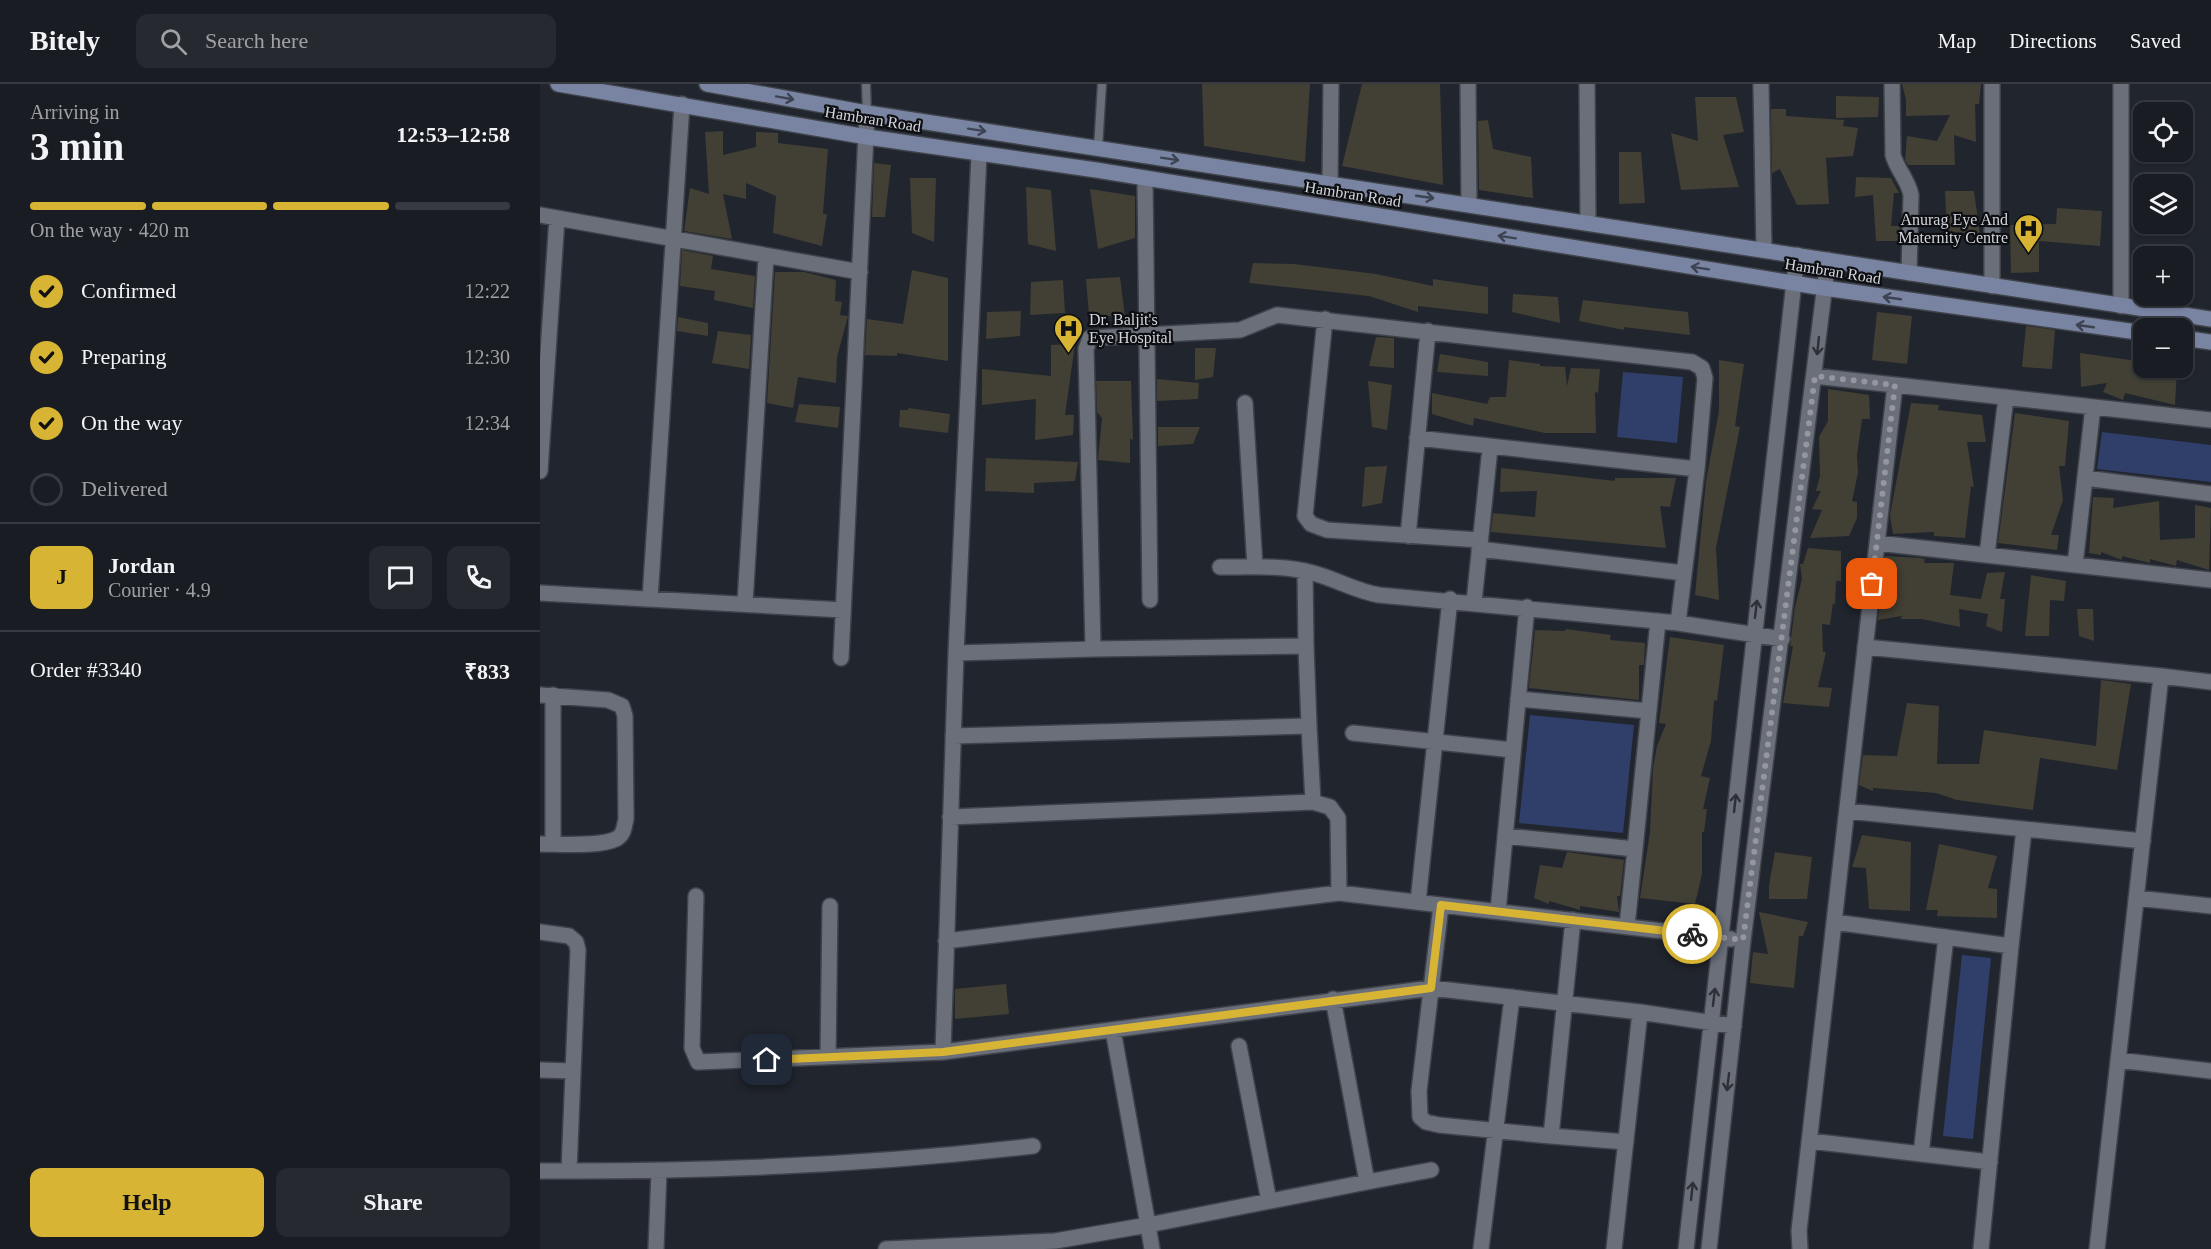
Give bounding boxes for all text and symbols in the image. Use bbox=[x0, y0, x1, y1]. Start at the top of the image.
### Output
search box bbox=[136, 14, 556, 68]
text: Bitely bbox=[30, 25, 100, 56]
icon: search bbox=[157, 25, 190, 58]
text: Search here bbox=[205, 28, 308, 53]
text: Map bbox=[1938, 29, 1976, 53]
text: Directions bbox=[2009, 29, 2097, 53]
text: Saved bbox=[2130, 29, 2181, 53]
one-way arrow bbox=[775, 93, 794, 104]
text: Arriving in bbox=[30, 101, 119, 123]
map controls bbox=[2133, 102, 2193, 378]
button: locate bbox=[2133, 102, 2193, 162]
street label: Hambran Road bbox=[824, 103, 922, 135]
text: 12:53–12:58 bbox=[396, 122, 510, 147]
one-way arrow bbox=[967, 124, 987, 135]
text: 3 min bbox=[30, 125, 124, 168]
one-way arrow bbox=[1160, 154, 1180, 165]
button: layers bbox=[2133, 174, 2193, 234]
street label: Hambran Road bbox=[1304, 178, 1402, 210]
one-way arrow bbox=[1415, 192, 1435, 203]
place label: Anurag Eye And Maternity Centre bbox=[1898, 211, 2008, 247]
hospital icon: Anurag Eye And Maternity Centre bbox=[2013, 212, 2045, 254]
text: On the way · 420 m bbox=[30, 219, 189, 241]
one-way arrow bbox=[1498, 232, 1518, 243]
button: + bbox=[2133, 246, 2193, 306]
street label: Hambran Road bbox=[1784, 255, 1882, 287]
one-way arrow bbox=[1690, 263, 1710, 274]
icon: check bbox=[30, 275, 63, 308]
text: Confirmed bbox=[81, 278, 176, 303]
text: 12:22 bbox=[464, 280, 510, 302]
one-way arrow bbox=[1883, 293, 1903, 304]
place label: Dr. Baljit's Eye Hospital bbox=[1089, 311, 1173, 347]
hospital icon: Dr. Baljit's Eye Hospital bbox=[1052, 312, 1084, 354]
button: − bbox=[2133, 318, 2193, 378]
one-way arrow bbox=[2076, 320, 2096, 331]
one-way arrow bbox=[1812, 336, 1823, 356]
icon: check bbox=[30, 341, 63, 374]
text: Preparing bbox=[81, 344, 167, 369]
text: 12:30 bbox=[464, 346, 510, 368]
icon: check bbox=[30, 407, 63, 440]
text: On the way bbox=[81, 410, 182, 435]
text: 12:34 bbox=[464, 412, 510, 434]
text: Delivered bbox=[81, 476, 168, 501]
button: chat bbox=[369, 546, 432, 609]
button: phone bbox=[447, 546, 510, 609]
text: Jordan bbox=[108, 553, 175, 578]
pin bbox=[1846, 558, 1897, 609]
text: J bbox=[56, 564, 67, 589]
icon: bag bbox=[1855, 567, 1888, 600]
text: Courier · 4.9 bbox=[108, 579, 211, 601]
one-way arrow bbox=[1751, 600, 1762, 620]
text: Order #3340 bbox=[30, 657, 142, 682]
text: ₹833 bbox=[464, 659, 510, 684]
one-way arrow bbox=[1730, 794, 1741, 814]
courier bbox=[1662, 904, 1722, 964]
icon: bike bbox=[1676, 918, 1709, 951]
one-way arrow bbox=[1708, 988, 1719, 1007]
pin bbox=[741, 1034, 792, 1085]
icon: home bbox=[750, 1043, 783, 1076]
one-way arrow bbox=[1722, 1071, 1733, 1091]
button: Help bbox=[30, 1168, 264, 1237]
button: Share bbox=[276, 1168, 510, 1237]
one-way arrow bbox=[1687, 1181, 1698, 1201]

